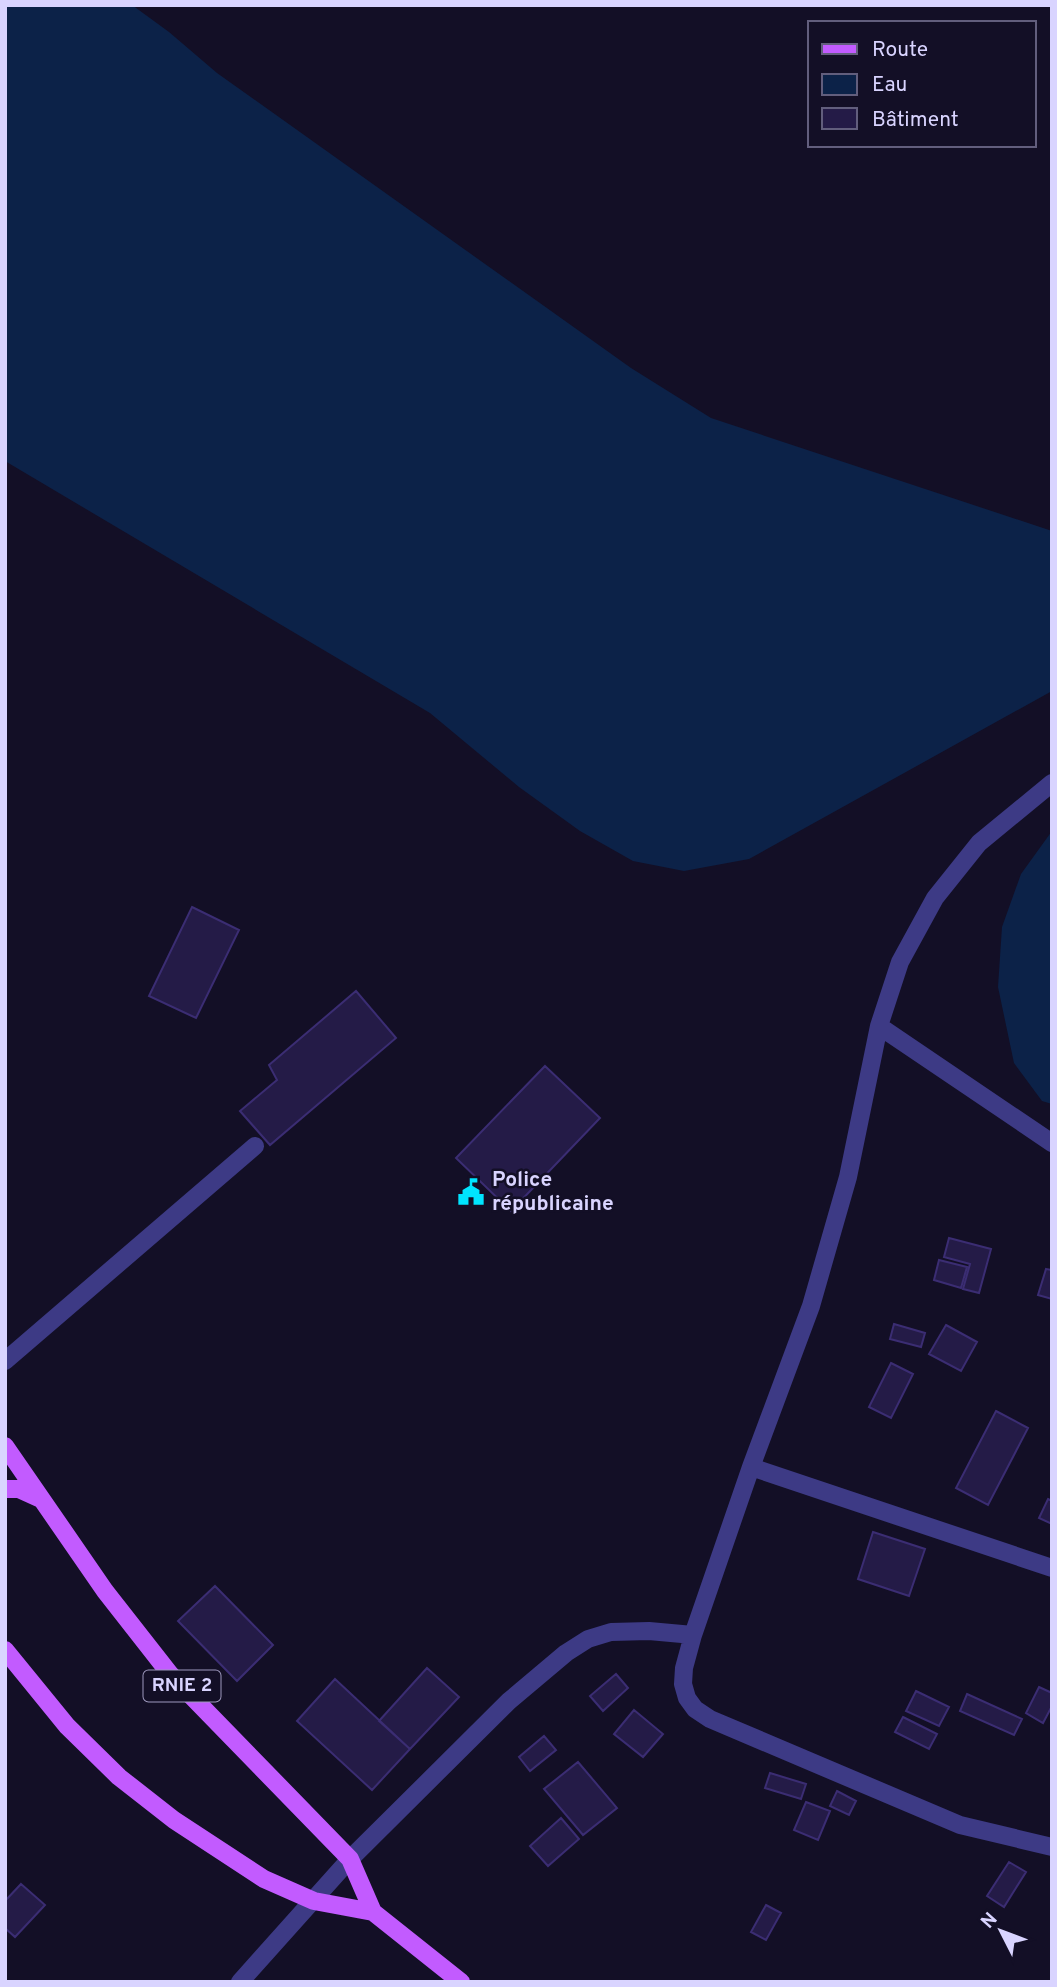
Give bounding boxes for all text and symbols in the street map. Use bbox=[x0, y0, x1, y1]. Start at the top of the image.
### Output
legend bbox=[808, 21, 1036, 147]
text: Route bbox=[872, 37, 928, 64]
text: Eau bbox=[872, 72, 907, 99]
text: Bâtiment bbox=[872, 107, 959, 134]
place label: Police républicaine bbox=[492, 1167, 614, 1218]
public building icon: Police républicaine bbox=[456, 1177, 486, 1207]
road number: RNIE 2 bbox=[144, 1670, 220, 1702]
north arrow bbox=[966, 1896, 1036, 1966]
text: N bbox=[976, 1908, 1003, 1934]

